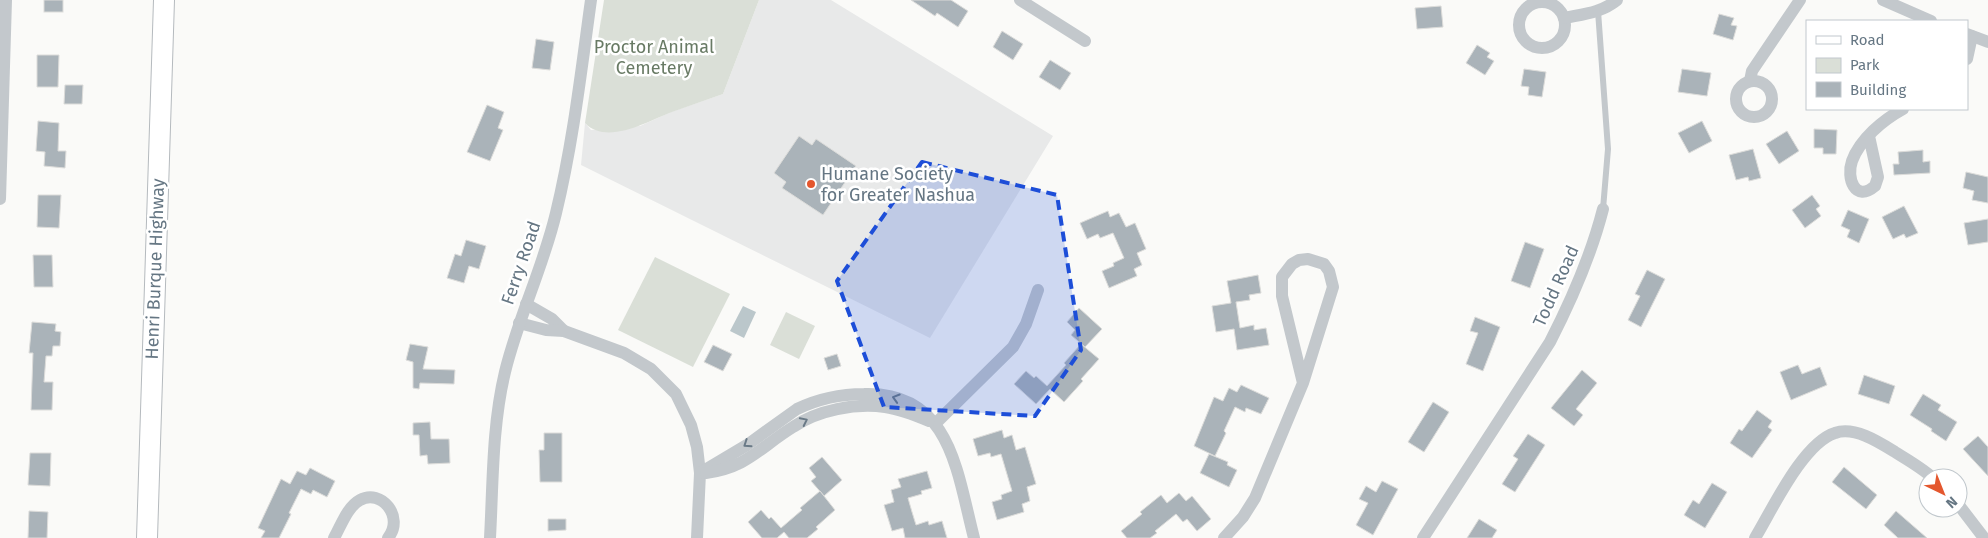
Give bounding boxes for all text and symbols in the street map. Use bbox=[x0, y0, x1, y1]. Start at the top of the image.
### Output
legend bbox=[1806, 20, 1968, 110]
text: Road bbox=[1850, 31, 1885, 49]
park label: Proctor Animal Cemetery bbox=[594, 36, 714, 79]
text: Park bbox=[1850, 56, 1880, 74]
text: Building bbox=[1850, 81, 1906, 99]
place label: Humane Society for Greater Nashua bbox=[821, 163, 975, 206]
street label: Henri Burque Highway bbox=[141, 178, 169, 360]
marker: Humane Society for Greater Nashua bbox=[805, 178, 817, 190]
street label: Ferry Road bbox=[496, 218, 546, 308]
street label: Todd Road bbox=[1528, 242, 1584, 330]
one-way arrow bbox=[892, 393, 900, 403]
one-way arrow bbox=[799, 417, 808, 427]
one-way arrow bbox=[744, 438, 753, 447]
north arrow bbox=[1918, 468, 1968, 518]
text: N bbox=[1942, 493, 1961, 512]

